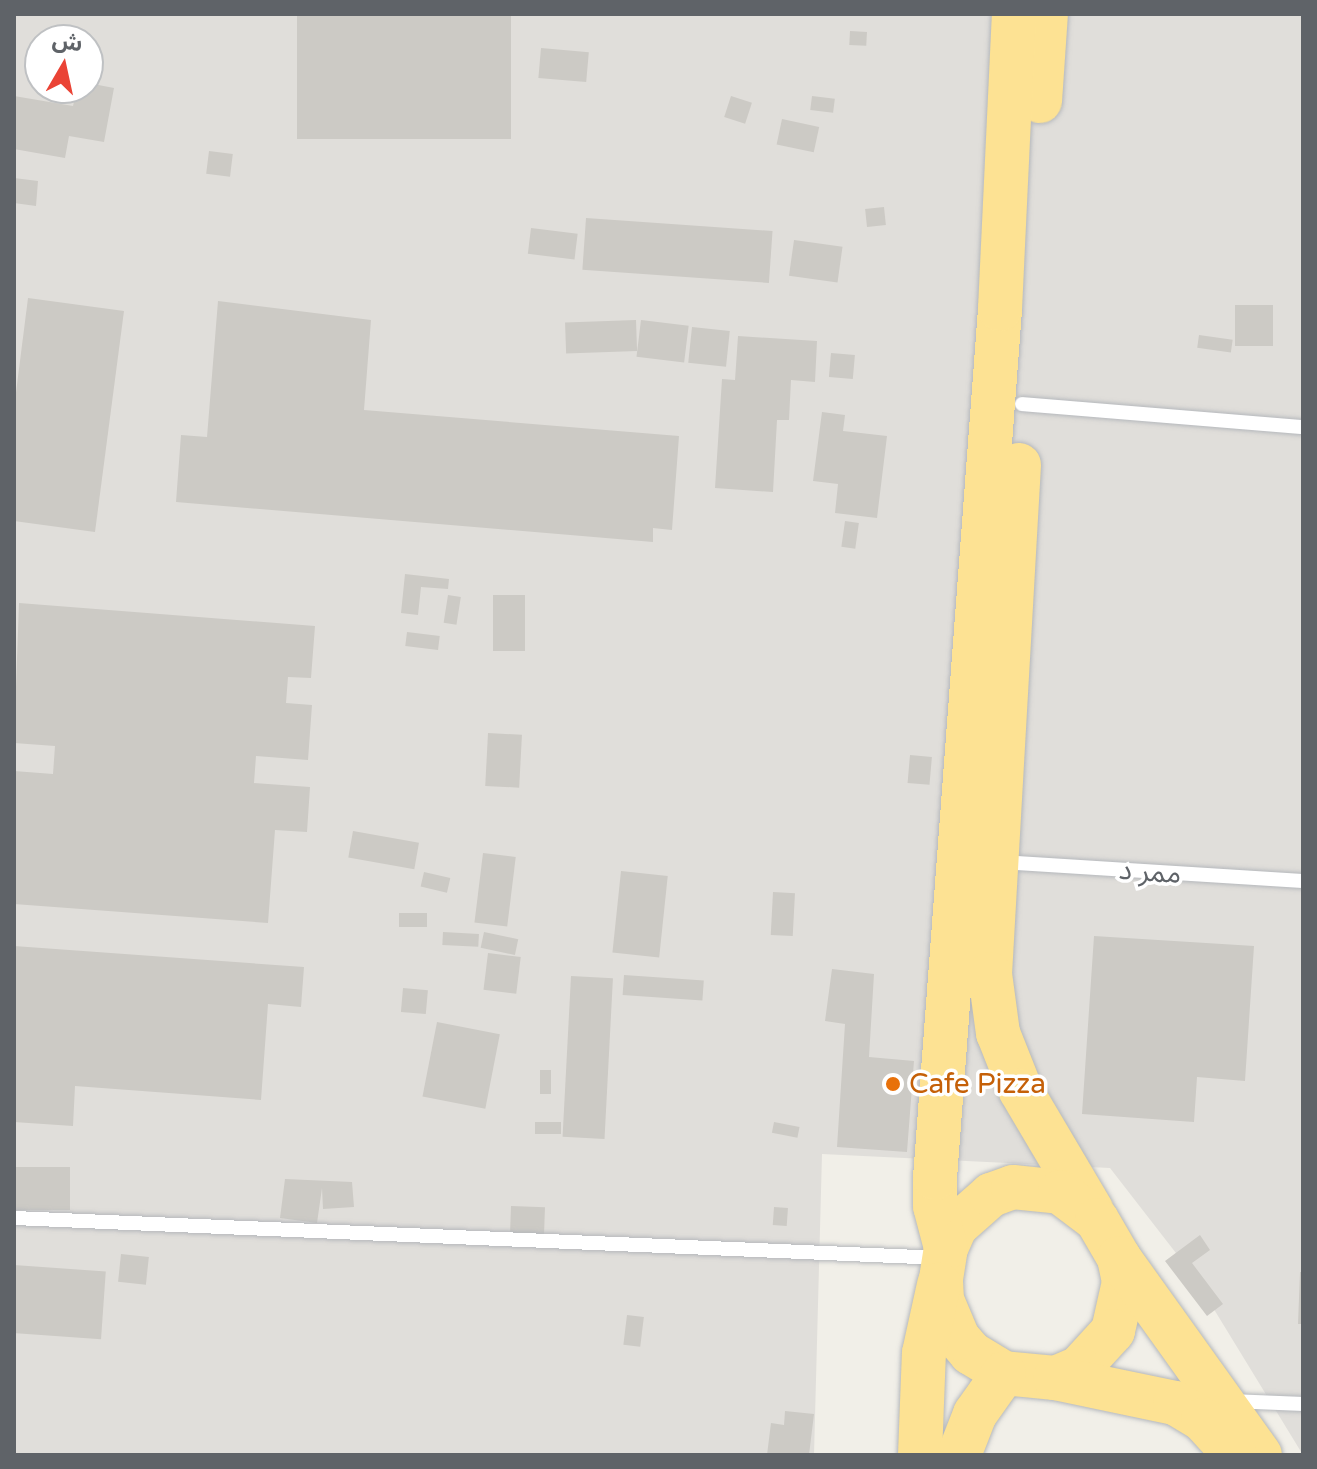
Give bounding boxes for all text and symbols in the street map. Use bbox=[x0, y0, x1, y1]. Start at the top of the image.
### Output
north arrow bbox=[24, 24, 104, 104]
text: ش bbox=[51, 27, 84, 57]
street label: ممر د bbox=[1118, 853, 1182, 891]
place label: Cafe Pizza bbox=[909, 1067, 1046, 1101]
marker: Cafe Pizza bbox=[884, 1075, 902, 1093]

